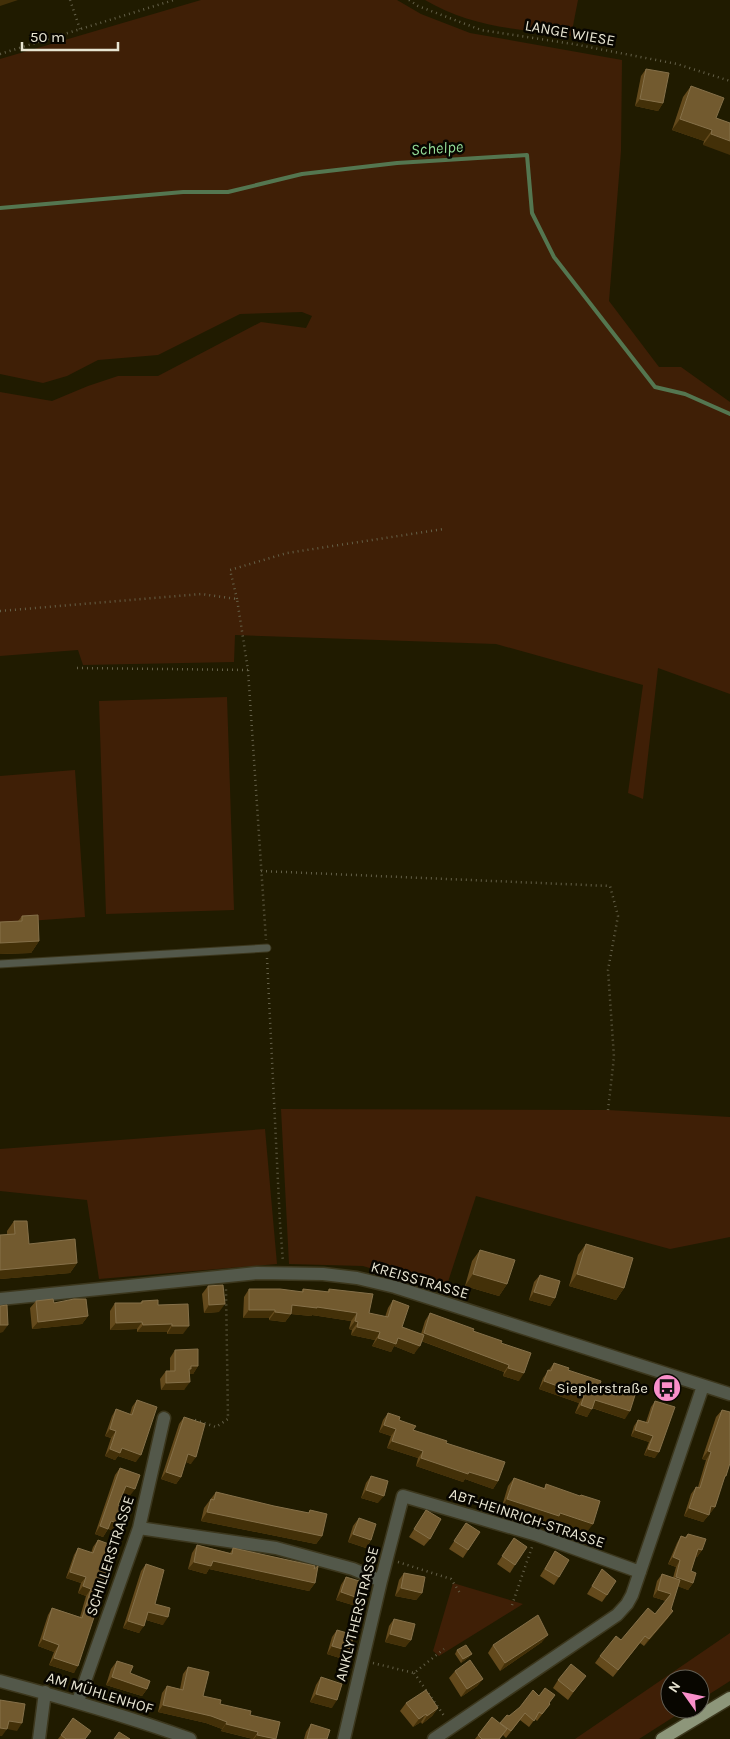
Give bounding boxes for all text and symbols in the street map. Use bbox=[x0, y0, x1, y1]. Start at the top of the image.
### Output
street label: LANGE WIESE bbox=[524, 16, 616, 50]
scale bar bbox=[22, 20, 119, 52]
text: 50 m bbox=[30, 28, 65, 46]
water label: Schelpe bbox=[410, 137, 464, 159]
street label: KREISSTRASSE bbox=[369, 1257, 471, 1303]
bus stop icon: Sieplerstraße bbox=[652, 1373, 682, 1403]
place label: Sieplerstraße bbox=[557, 1379, 648, 1397]
street label: ABT-HEINRICH-STRASSE bbox=[447, 1484, 607, 1552]
street label: SCHILLERSTRASSE bbox=[82, 1494, 138, 1618]
street label: ANKLYTHERSTRASSE bbox=[332, 1545, 382, 1683]
street label: AM MÜHLENHOF bbox=[44, 1668, 156, 1718]
north arrow bbox=[660, 1669, 710, 1719]
text: N bbox=[665, 1678, 684, 1696]

